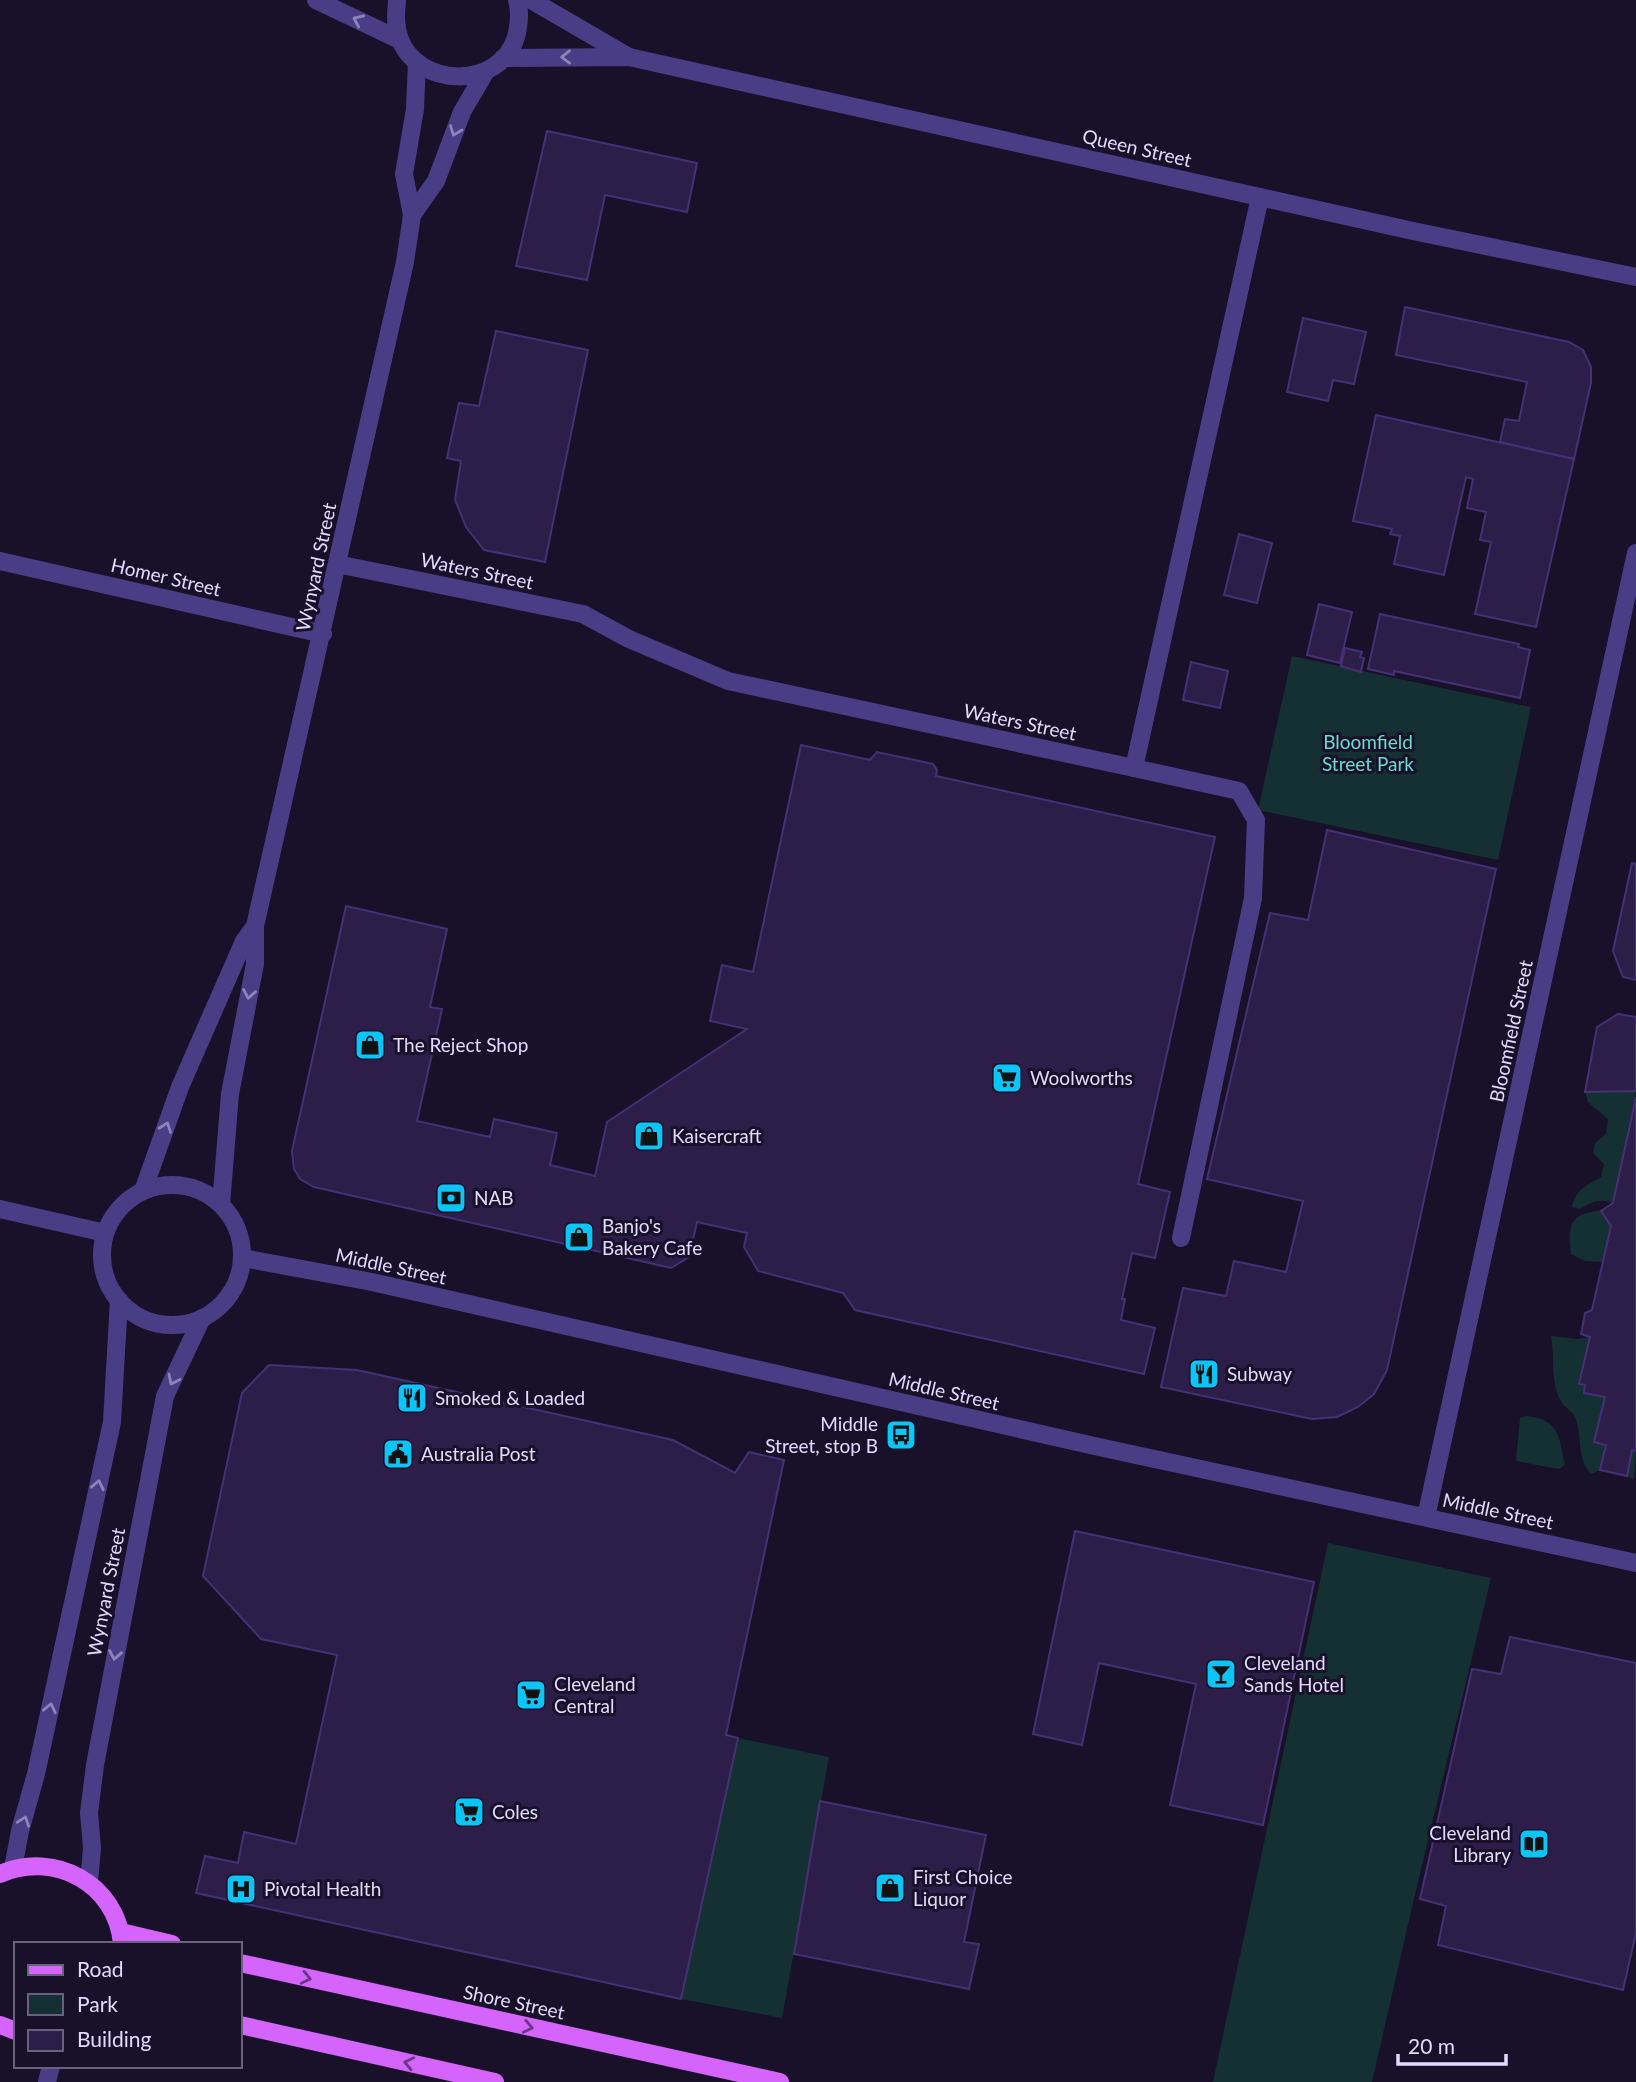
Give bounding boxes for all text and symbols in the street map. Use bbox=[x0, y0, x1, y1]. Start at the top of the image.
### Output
one-way arrow bbox=[352, 15, 365, 29]
one-way arrow bbox=[561, 50, 572, 65]
street label: Queen Street bbox=[1080, 124, 1194, 171]
one-way arrow bbox=[449, 125, 463, 137]
street label: Wynyard Street bbox=[291, 500, 340, 633]
street label: Waters Street bbox=[419, 547, 536, 594]
street label: Homer Street bbox=[109, 553, 223, 600]
street label: Waters Street bbox=[962, 698, 1079, 745]
park label: Bloomfield Street Park bbox=[1322, 730, 1414, 775]
street label: Bloomfield Street bbox=[1484, 958, 1537, 1104]
one-way arrow bbox=[242, 988, 257, 1000]
shop icon: The Reject Shop bbox=[353, 1028, 387, 1062]
place label: The Reject Shop bbox=[393, 1033, 528, 1056]
supermarket icon: Woolworths bbox=[990, 1061, 1024, 1095]
place label: Woolworths bbox=[1030, 1066, 1133, 1089]
shop icon: Kaisercraft bbox=[632, 1119, 666, 1153]
one-way arrow bbox=[158, 1121, 172, 1133]
place label: Kaisercraft bbox=[672, 1124, 761, 1147]
bank icon: NAB bbox=[434, 1181, 468, 1215]
place label: NAB bbox=[474, 1186, 514, 1209]
place label: Banjo's Bakery Cafe bbox=[602, 1214, 702, 1259]
shop icon: Banjo's Bakery Cafe bbox=[562, 1220, 596, 1254]
street label: Middle Street bbox=[334, 1243, 449, 1289]
restaurant icon: Subway bbox=[1187, 1357, 1221, 1391]
place label: Subway bbox=[1227, 1362, 1292, 1385]
street label: Middle Street bbox=[887, 1367, 1002, 1414]
one-way arrow bbox=[167, 1372, 181, 1385]
restaurant icon: Smoked & Loaded bbox=[395, 1381, 429, 1415]
place label: Smoked & Loaded bbox=[435, 1386, 585, 1409]
place label: Middle Street, stop B bbox=[765, 1412, 878, 1457]
bus stop icon: Middle Street, stop B bbox=[884, 1418, 918, 1452]
public building icon: Australia Post bbox=[381, 1437, 415, 1471]
place label: Australia Post bbox=[421, 1442, 536, 1465]
one-way arrow bbox=[90, 1479, 104, 1491]
street label: Middle Street bbox=[1441, 1488, 1556, 1534]
street label: Wynyard Street bbox=[82, 1525, 129, 1658]
one-way arrow bbox=[108, 1649, 123, 1661]
place label: Cleveland Sands Hotel bbox=[1244, 1651, 1344, 1696]
bar icon: Cleveland Sands Hotel bbox=[1204, 1657, 1238, 1691]
place label: Cleveland Central bbox=[554, 1672, 636, 1717]
supermarket icon: Cleveland Central bbox=[514, 1678, 548, 1712]
one-way arrow bbox=[42, 1702, 57, 1714]
supermarket icon: Coles bbox=[452, 1795, 486, 1829]
place label: Coles bbox=[492, 1800, 538, 1823]
one-way arrow bbox=[16, 1815, 30, 1828]
place label: Cleveland Library bbox=[1429, 1821, 1511, 1866]
library icon: Cleveland Library bbox=[1517, 1827, 1551, 1861]
place label: First Choice Liquor bbox=[913, 1865, 1013, 1910]
shop icon: First Choice Liquor bbox=[873, 1871, 907, 1905]
hospital icon: Pivotal Health bbox=[224, 1872, 258, 1906]
place label: Pivotal Health bbox=[264, 1877, 381, 1900]
legend bbox=[14, 1942, 242, 2068]
text: Road bbox=[77, 1956, 124, 1981]
one-way arrow bbox=[300, 1969, 312, 1984]
street label: Shore Street bbox=[461, 1980, 567, 2024]
text: Park bbox=[77, 1991, 118, 2016]
one-way arrow bbox=[522, 2018, 534, 2033]
scale bar bbox=[1398, 2022, 1506, 2066]
text: Building bbox=[77, 2026, 152, 2051]
text: 20 m bbox=[1408, 2033, 1455, 2058]
one-way arrow bbox=[403, 2056, 415, 2071]

